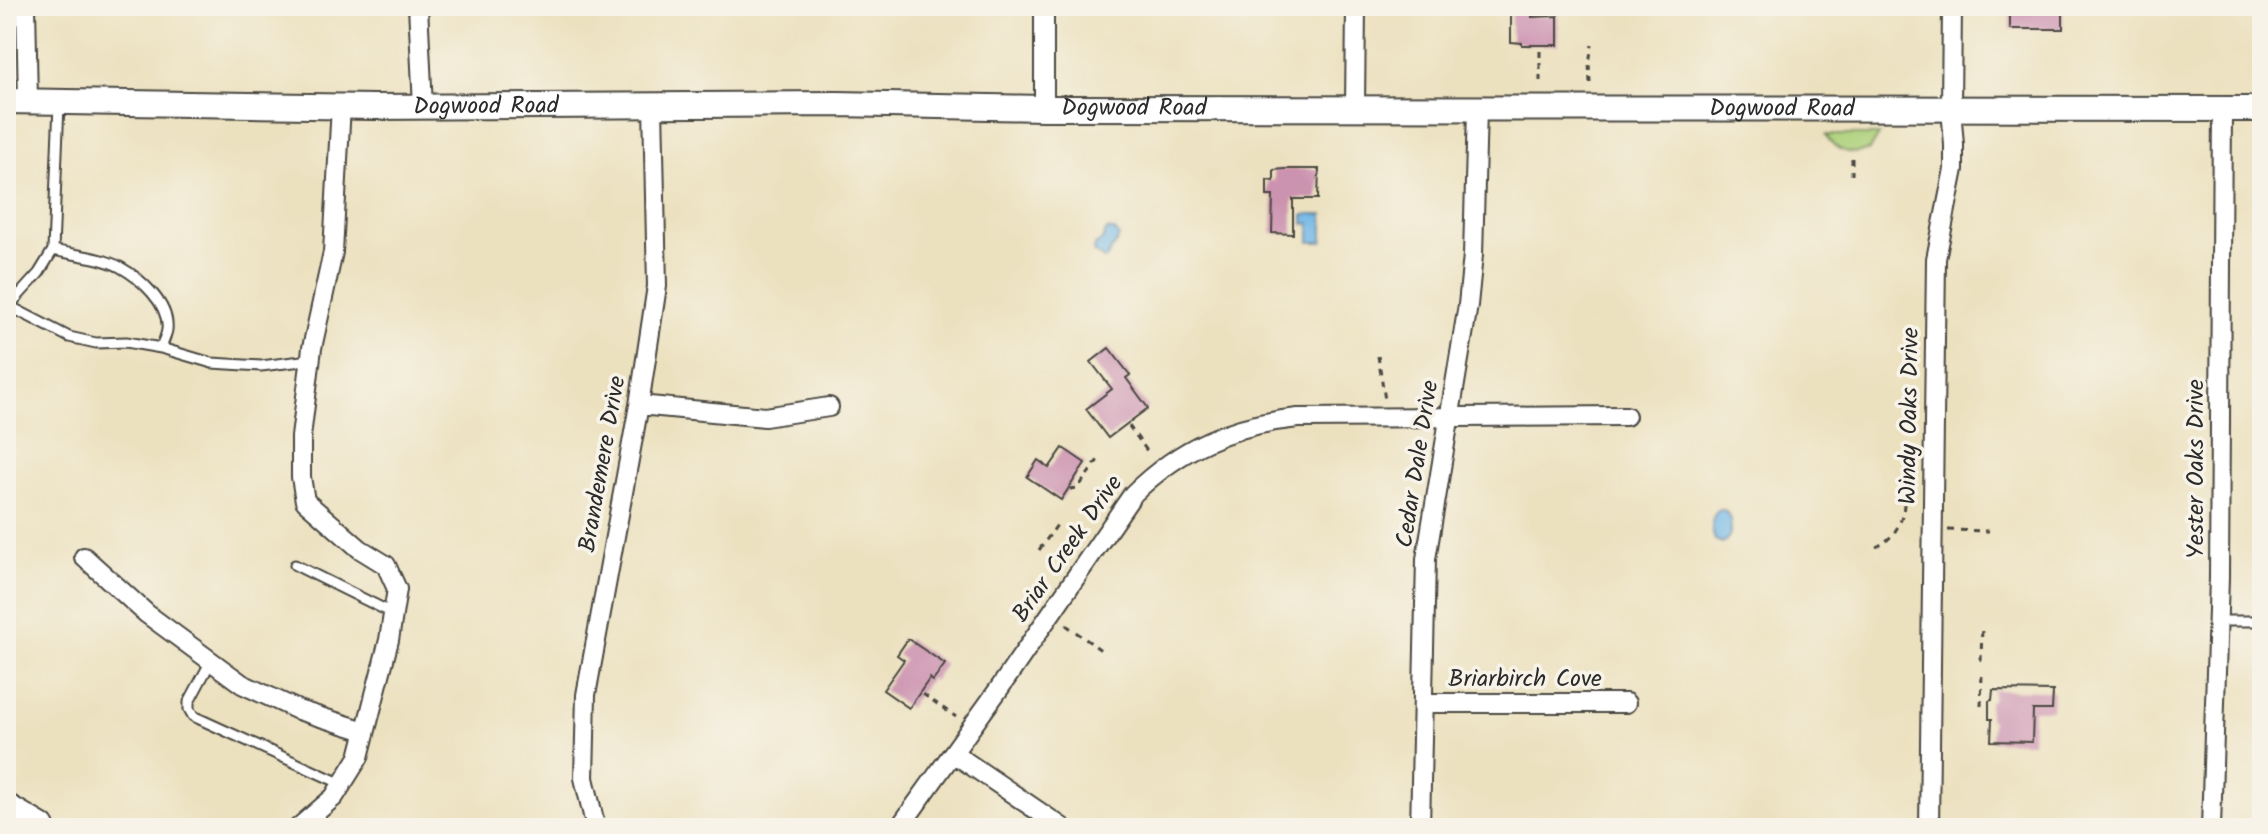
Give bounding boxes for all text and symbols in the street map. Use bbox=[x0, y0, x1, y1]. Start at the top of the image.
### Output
street label: Dogwood Road bbox=[413, 86, 560, 126]
street label: Dogwood Road bbox=[1061, 89, 1208, 128]
street label: Dogwood Road bbox=[1709, 89, 1856, 128]
street label: Windy Oaks Drive bbox=[1889, 327, 1931, 505]
street label: Brandemere Drive bbox=[568, 373, 638, 555]
street label: Cedar Dale Drive bbox=[1386, 377, 1451, 551]
street label: Yester Oaks Drive bbox=[2177, 379, 2216, 559]
street label: Briar Creek Drive bbox=[1003, 467, 1134, 631]
street label: Briarbirch Cove bbox=[1448, 660, 1602, 699]

